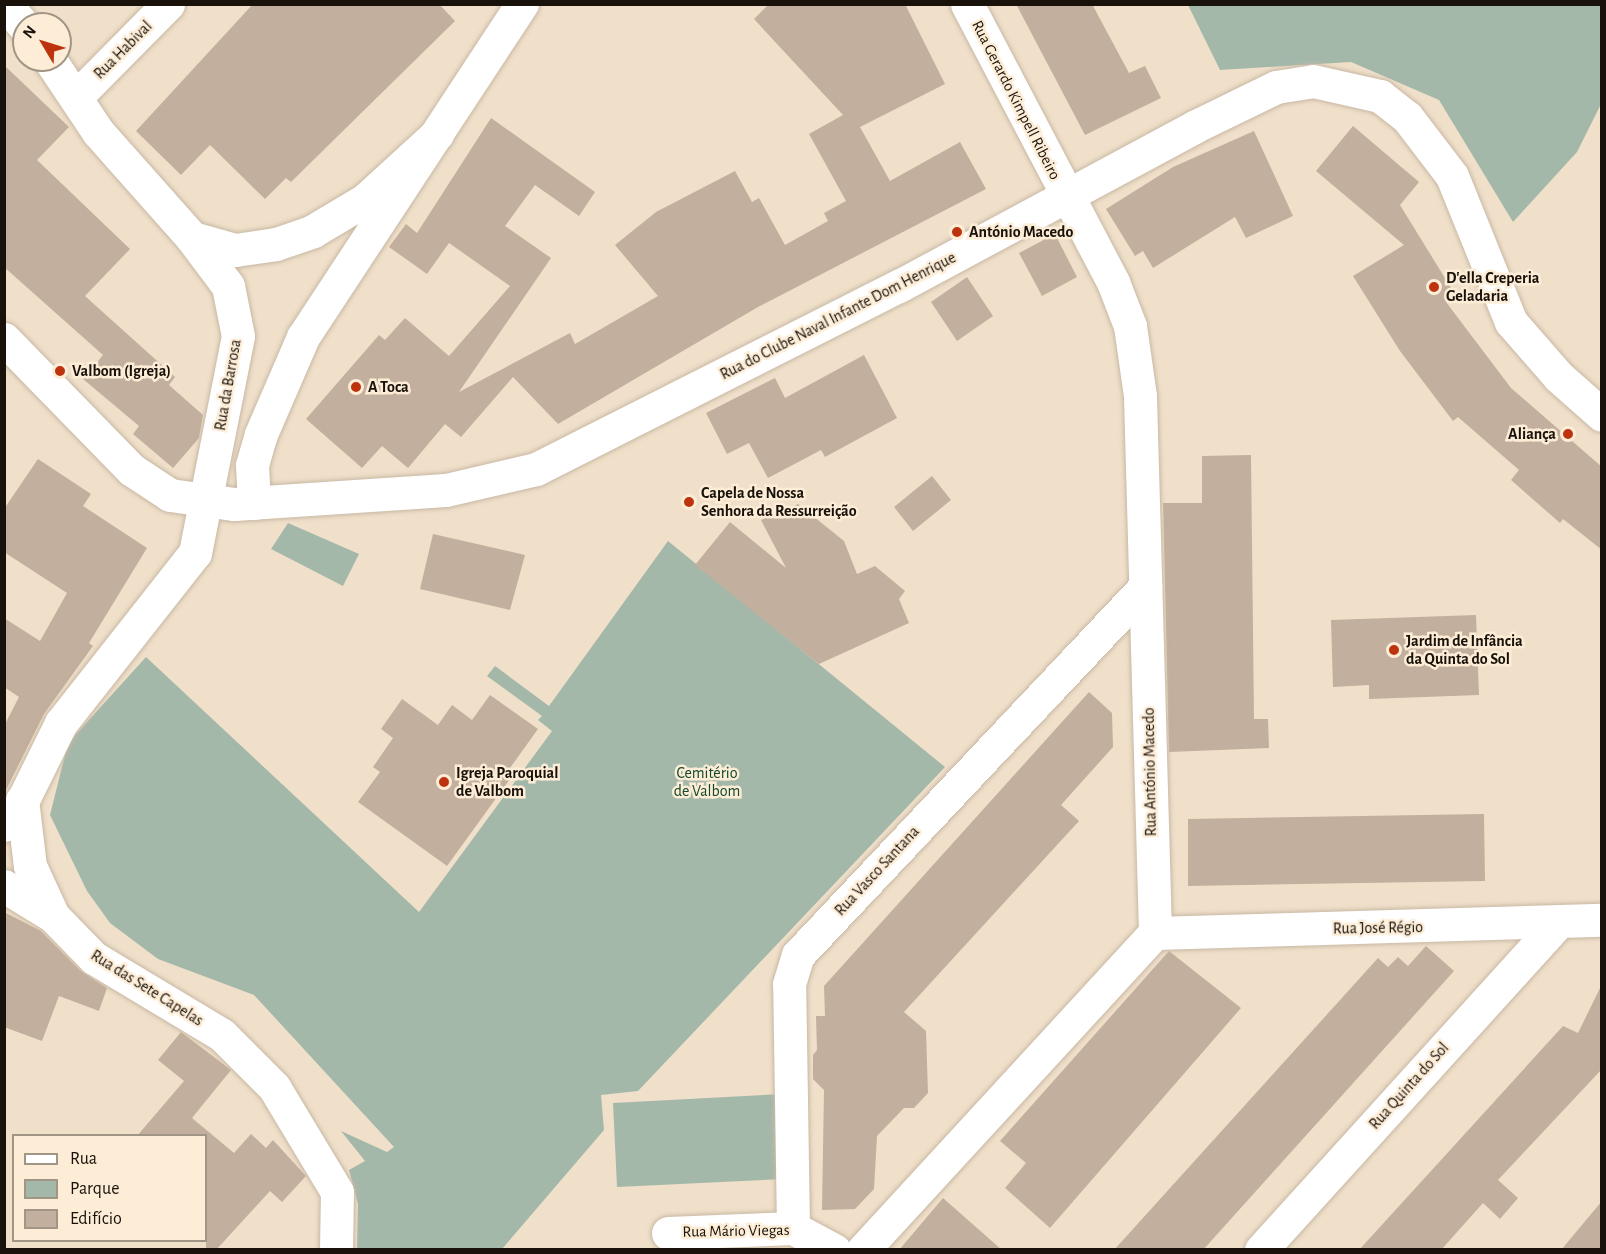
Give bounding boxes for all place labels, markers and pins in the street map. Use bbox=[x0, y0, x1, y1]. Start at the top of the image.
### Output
place label: António Macedo bbox=[969, 222, 1073, 242]
marker: António Macedo bbox=[950, 225, 964, 239]
place label: D'ella Creperia Geladaria bbox=[1446, 268, 1540, 306]
marker: D'ella Creperia Geladaria bbox=[1427, 280, 1441, 294]
place label: Valbom (Igreja) bbox=[72, 361, 171, 381]
marker: Valbom (Igreja) bbox=[53, 364, 67, 378]
place label: A Toca bbox=[368, 377, 409, 397]
marker: A Toca bbox=[349, 380, 363, 394]
place label: Aliança bbox=[1508, 424, 1556, 444]
marker: Aliança bbox=[1561, 427, 1575, 441]
place label: Capela de Nossa Senhora da Ressurreição bbox=[701, 483, 857, 521]
marker: Capela de Nossa Senhora da Ressurreição bbox=[682, 495, 696, 509]
place label: Jardim de Infância da Quinta do Sol bbox=[1406, 631, 1523, 669]
marker: Jardim de Infância da Quinta do Sol bbox=[1387, 643, 1401, 657]
place label: Igreja Paroquial de Valbom bbox=[456, 763, 558, 801]
marker: Igreja Paroquial de Valbom bbox=[437, 775, 451, 789]

